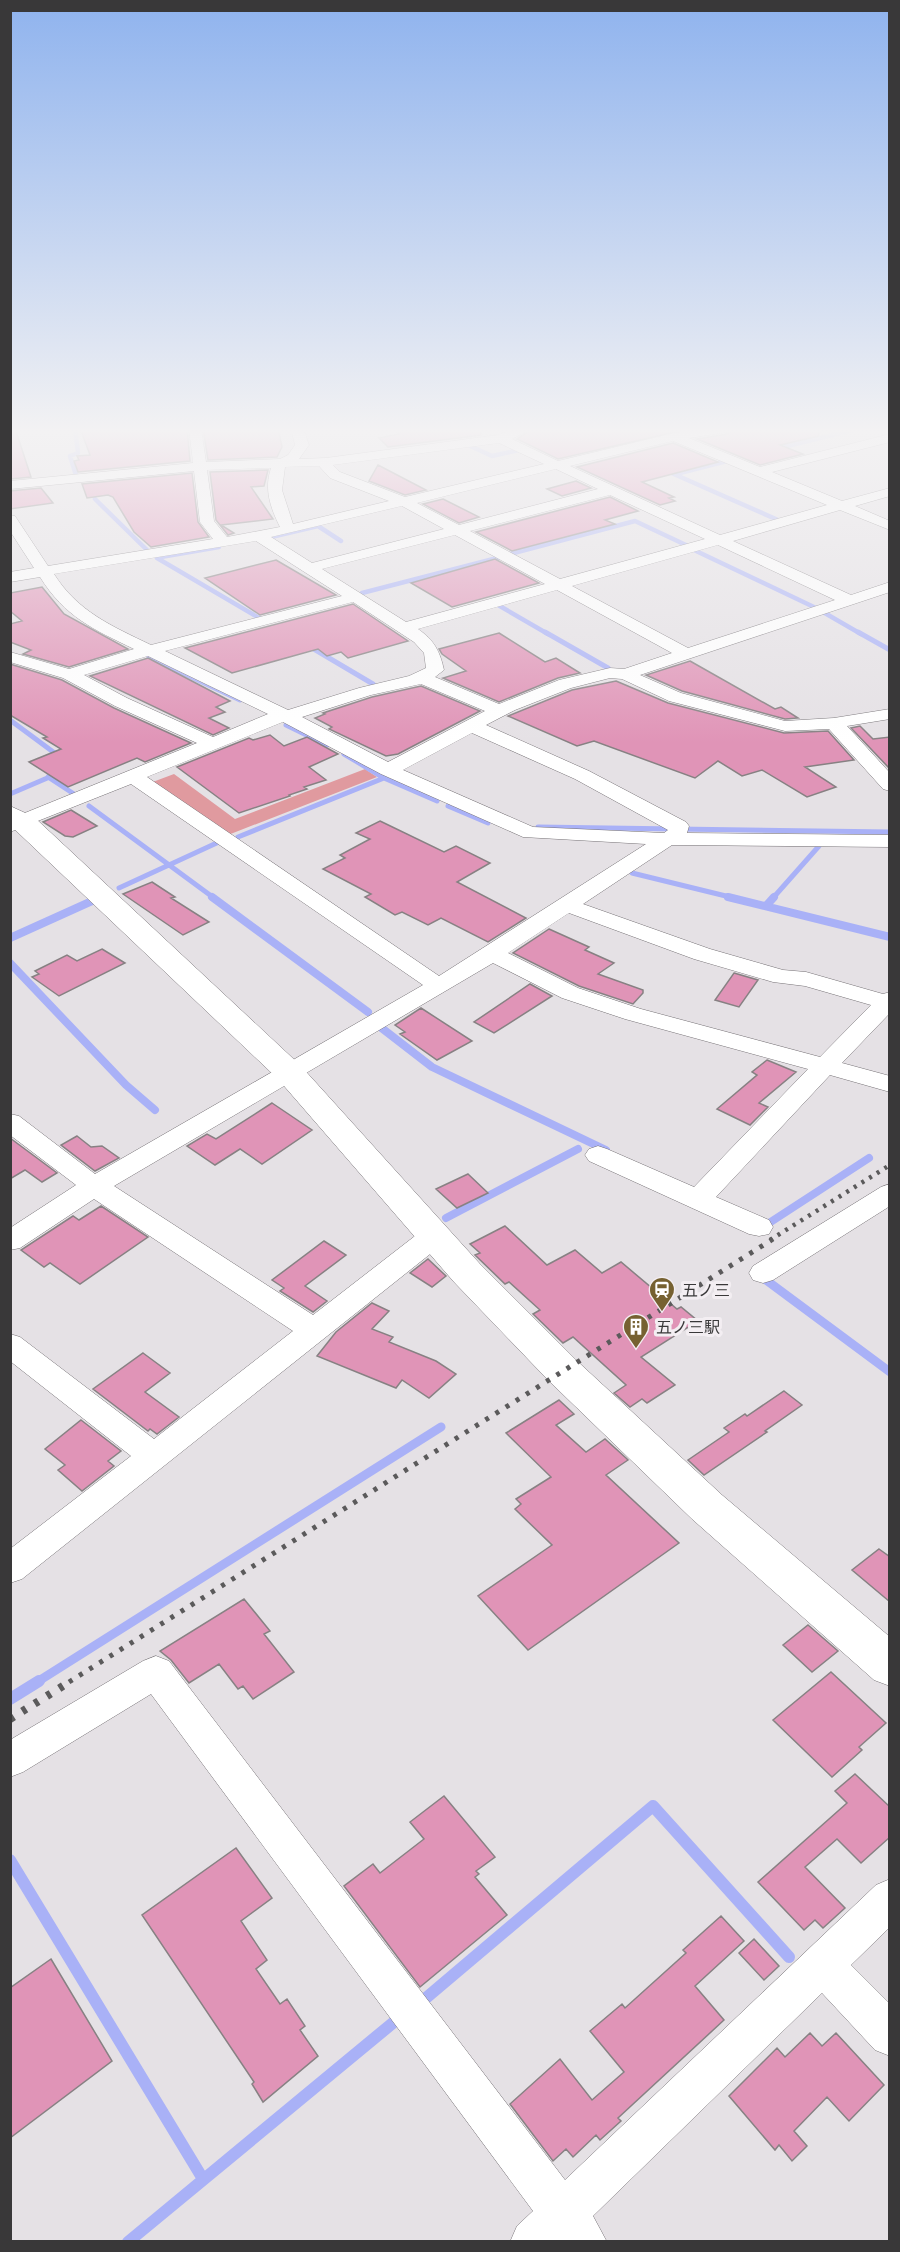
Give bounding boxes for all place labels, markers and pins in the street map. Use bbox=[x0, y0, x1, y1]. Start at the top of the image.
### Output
station icon: 五ノ三 bbox=[647, 1275, 677, 1313]
place label: 五ノ三 bbox=[682, 1281, 730, 1300]
building icon: 五ノ三駅 bbox=[621, 1312, 651, 1350]
place label: 五ノ三駅 bbox=[656, 1318, 720, 1337]

